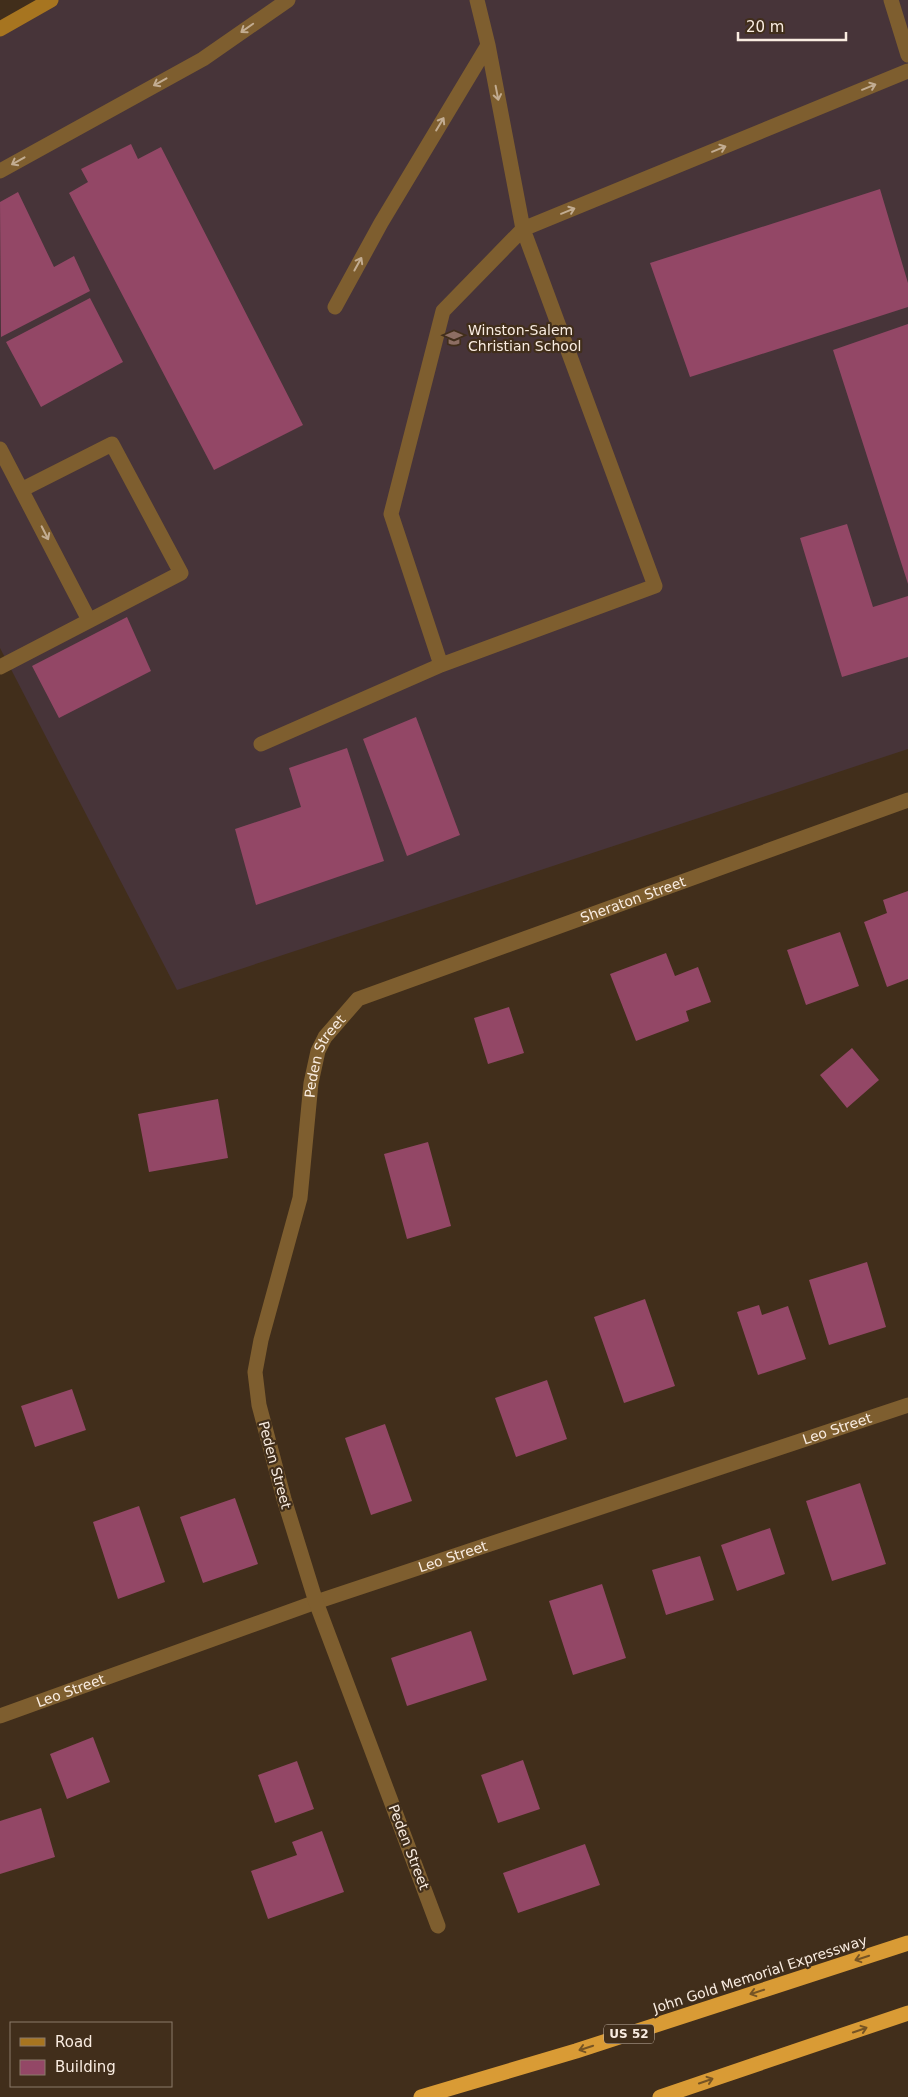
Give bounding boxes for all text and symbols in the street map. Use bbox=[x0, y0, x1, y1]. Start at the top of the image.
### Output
scale bar bbox=[738, 10, 846, 42]
text: 20 m bbox=[746, 18, 784, 36]
one-way arrow bbox=[241, 23, 255, 33]
one-way arrow bbox=[154, 78, 168, 88]
one-way arrow bbox=[861, 82, 876, 92]
one-way arrow bbox=[493, 85, 503, 101]
one-way arrow bbox=[435, 118, 445, 132]
one-way arrow bbox=[710, 144, 726, 153]
one-way arrow bbox=[11, 157, 26, 166]
one-way arrow bbox=[560, 205, 575, 215]
one-way arrow bbox=[353, 257, 363, 272]
place label: Winston-Salem Christian School bbox=[468, 322, 581, 354]
school or university icon: Winston-Salem Christian School bbox=[444, 328, 464, 348]
one-way arrow bbox=[41, 525, 50, 540]
street label: Sheraton Street bbox=[578, 873, 688, 926]
street label: Peden Street bbox=[302, 1011, 349, 1099]
street label: Leo Street bbox=[800, 1410, 874, 1448]
street label: Peden Street bbox=[256, 1420, 294, 1511]
street label: Leo Street bbox=[416, 1537, 490, 1575]
street label: Leo Street bbox=[34, 1671, 108, 1710]
street label: Peden Street bbox=[385, 1802, 433, 1892]
street label: John Gold Memorial Expressway bbox=[650, 1932, 869, 2017]
one-way arrow bbox=[854, 1954, 870, 1963]
one-way arrow bbox=[749, 1988, 765, 1997]
legend bbox=[10, 2022, 172, 2087]
one-way arrow bbox=[852, 2024, 868, 2034]
road number: US 52 bbox=[604, 2025, 654, 2044]
text: Road bbox=[55, 2033, 93, 2051]
one-way arrow bbox=[578, 2043, 594, 2053]
text: Building bbox=[55, 2058, 116, 2076]
one-way arrow bbox=[698, 2076, 714, 2086]

